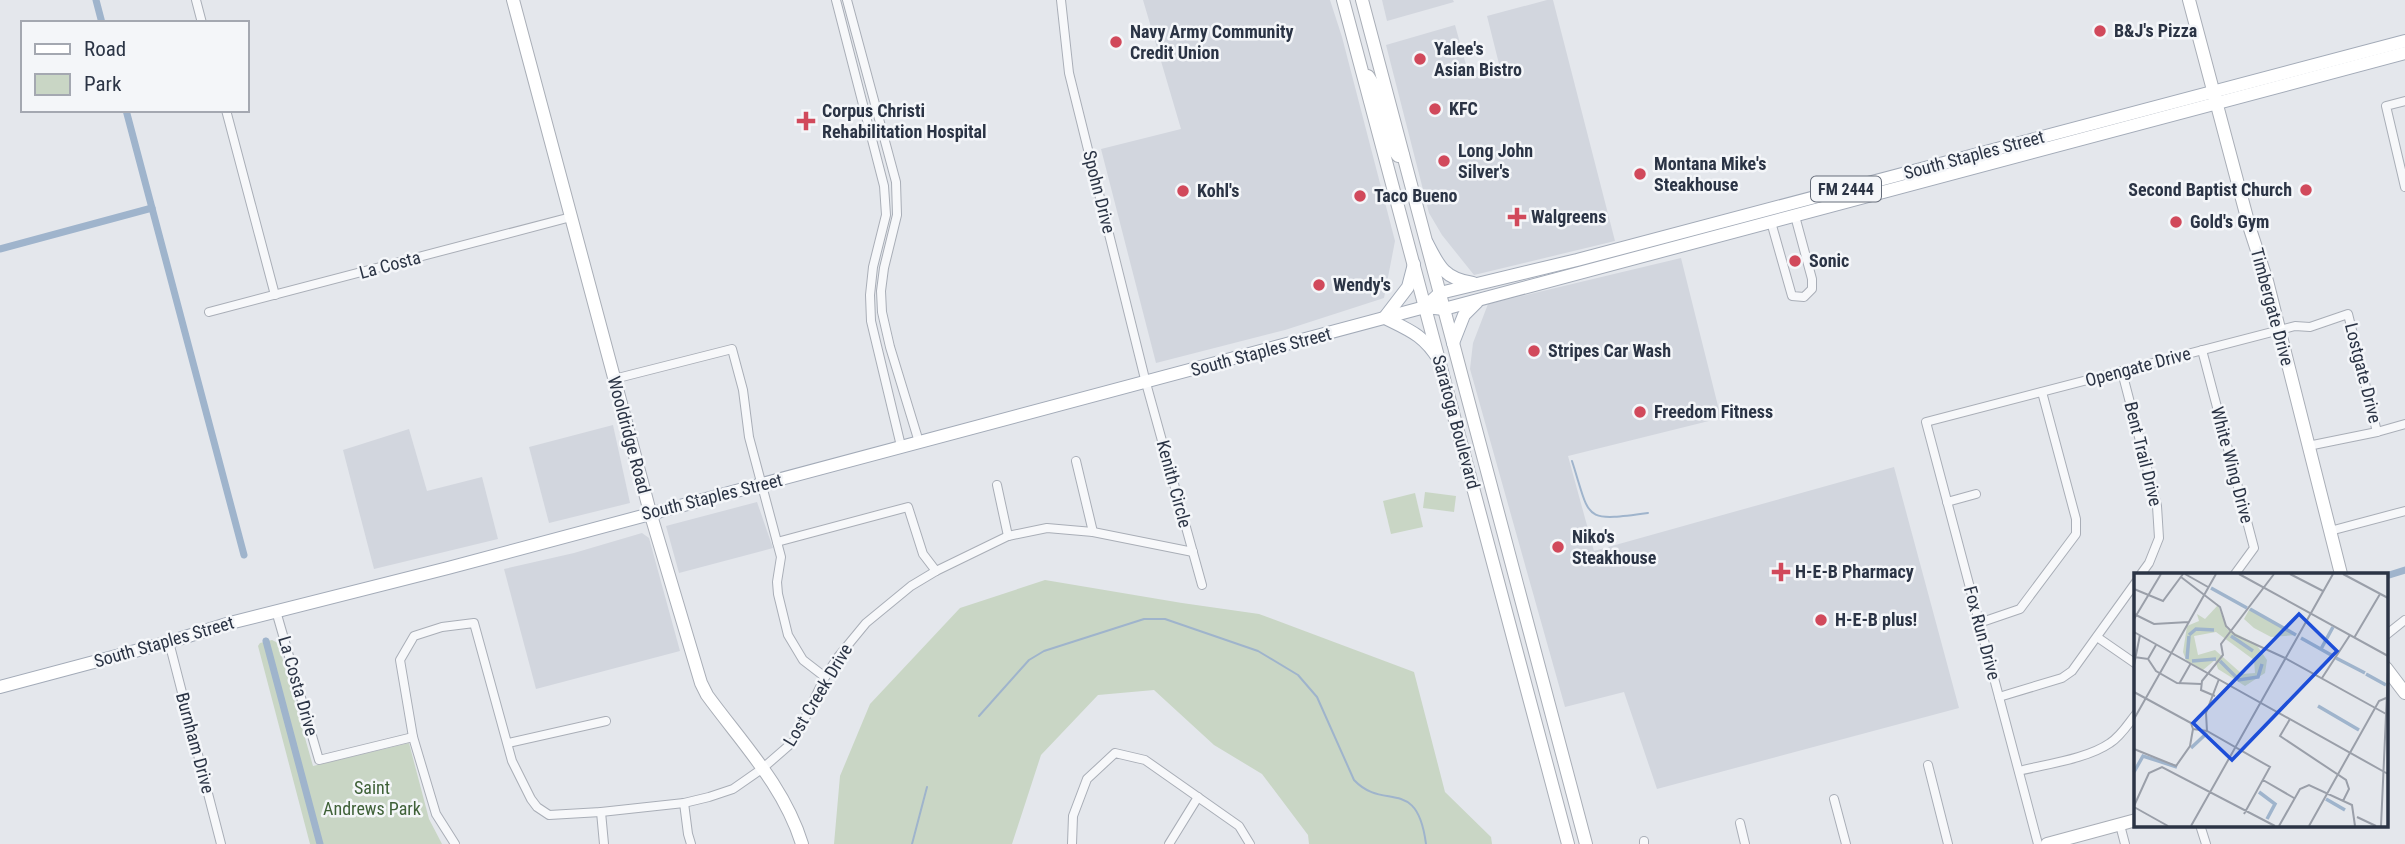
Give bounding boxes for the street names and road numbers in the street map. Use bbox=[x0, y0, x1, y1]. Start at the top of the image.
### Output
street label: South Staples Street bbox=[1901, 126, 2046, 183]
street label: Spohn Drive bbox=[1079, 148, 1120, 236]
road number: FM 2444 bbox=[1811, 176, 1881, 202]
street label: La Costa bbox=[357, 246, 423, 283]
street label: Timbergate Drive bbox=[2247, 246, 2298, 368]
street label: Lostgate Drive bbox=[2341, 321, 2386, 425]
street label: South Staples Street bbox=[1188, 323, 1333, 380]
street label: Opengate Drive bbox=[2083, 342, 2193, 391]
street label: Saratoga Boulevard bbox=[1428, 353, 1484, 491]
street label: Wooldridge Road bbox=[604, 374, 655, 496]
street label: Bent Trail Drive bbox=[2120, 399, 2167, 508]
street label: White Wing Drive bbox=[2207, 404, 2258, 526]
street label: Kenith Circle bbox=[1153, 438, 1196, 530]
street label: South Staples Street bbox=[639, 469, 785, 524]
street label: Fox Run Drive bbox=[1960, 584, 2005, 682]
street label: South Staples Street bbox=[92, 612, 236, 672]
street label: La Costa Drive bbox=[274, 634, 323, 738]
street label: Lost Creek Drive bbox=[779, 640, 856, 750]
street label: Burnham Drive bbox=[172, 690, 219, 796]

